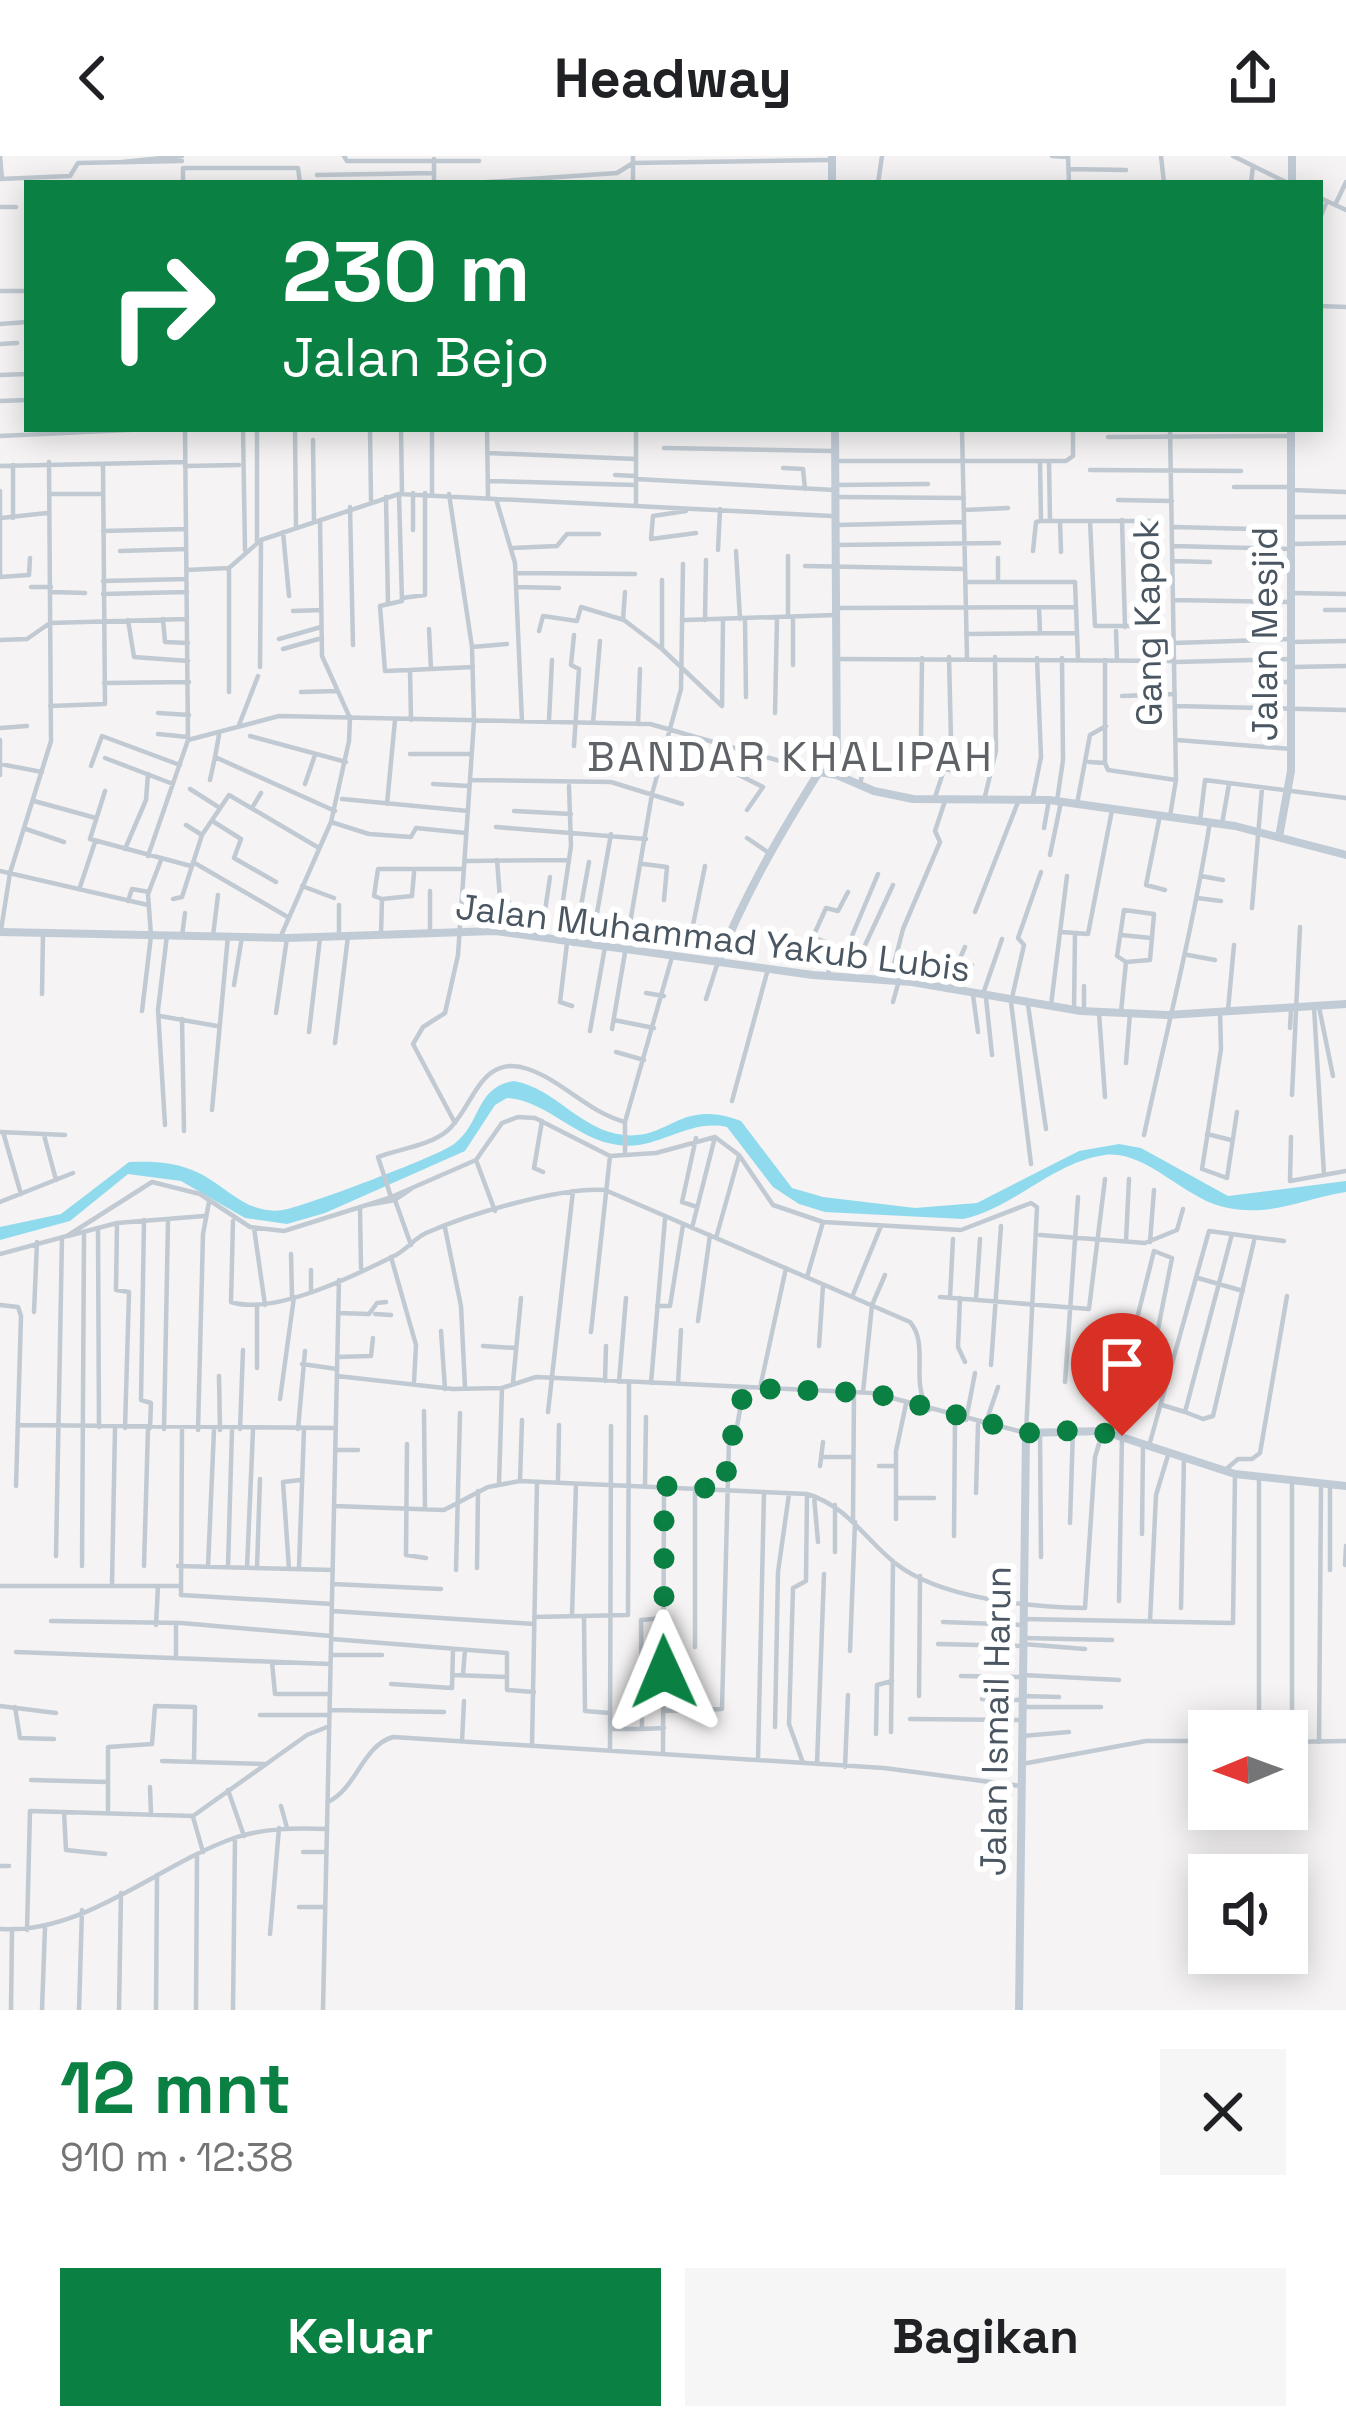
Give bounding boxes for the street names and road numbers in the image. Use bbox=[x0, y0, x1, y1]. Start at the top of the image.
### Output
street label: Gang Kapok bbox=[1123, 519, 1173, 727]
street label: Jalan Mesjid bbox=[1242, 527, 1288, 741]
street label: Jalan Muhammad Yakub Lubis bbox=[453, 884, 973, 992]
street label: Jalan Ismail Harun bbox=[970, 1565, 1022, 1877]

